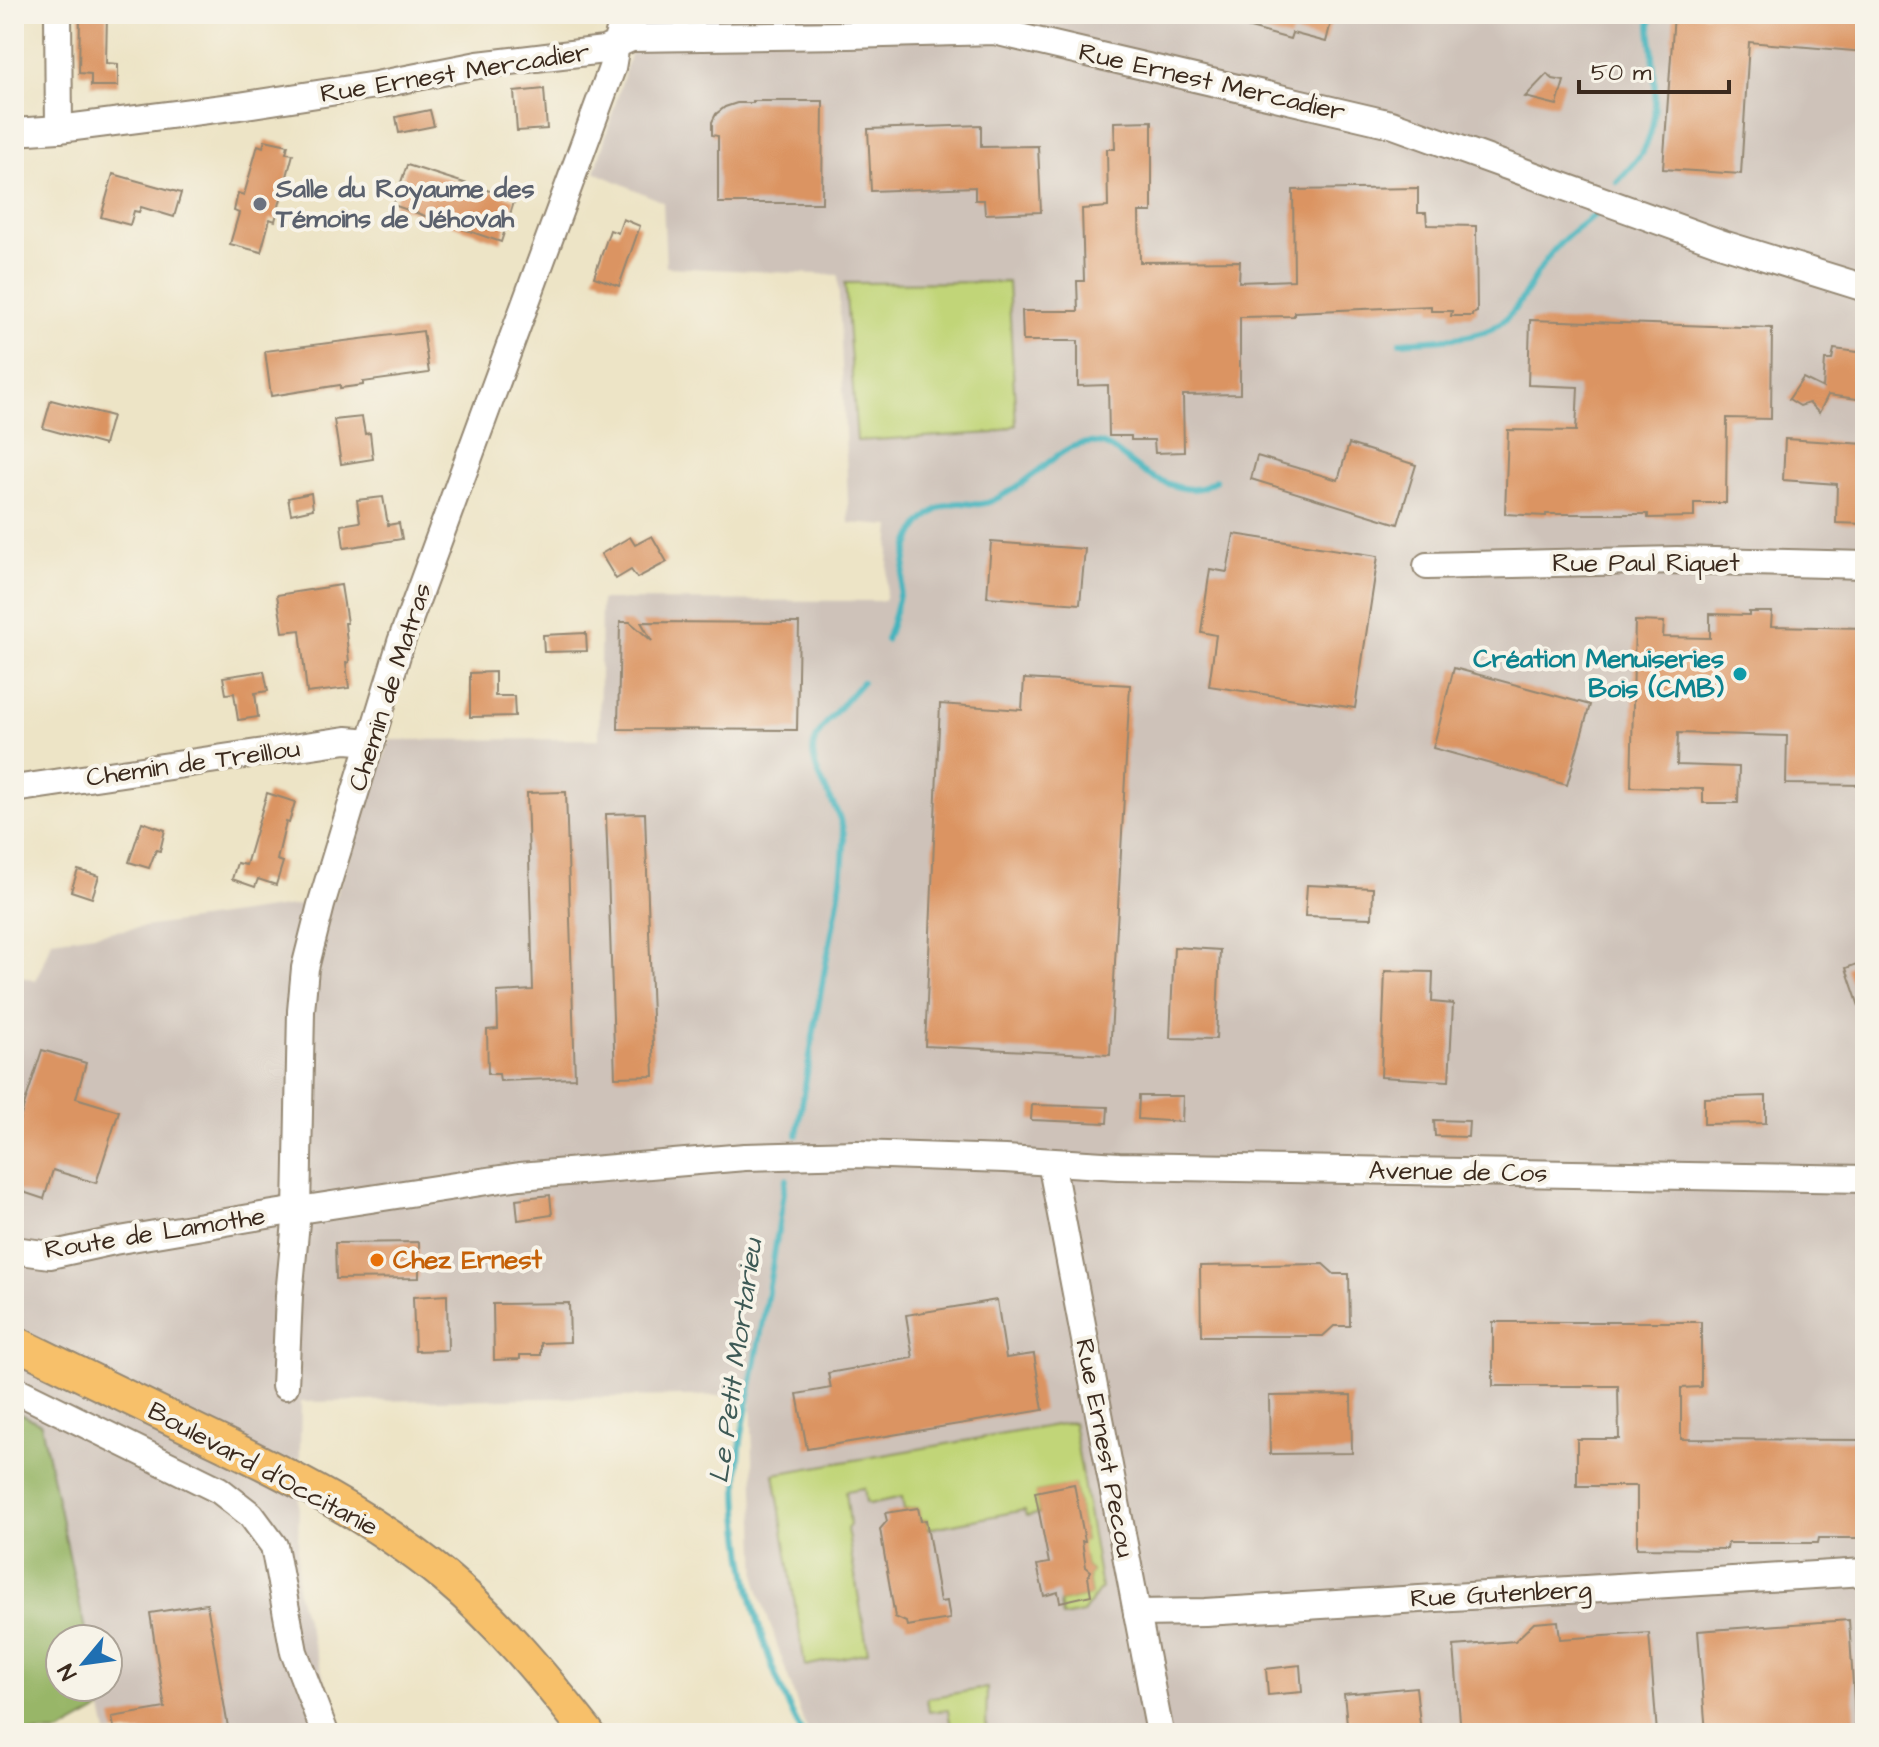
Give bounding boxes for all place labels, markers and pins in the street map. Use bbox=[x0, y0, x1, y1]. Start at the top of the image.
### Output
place label: Salle du Royaume des Témoins de Jéhovah bbox=[275, 171, 535, 237]
marker: Salle du Royaume des Témoins de Jéhovah bbox=[251, 195, 269, 213]
place label: Création Menuiseries Bois (CMB) bbox=[1473, 641, 1724, 707]
marker: Création Menuiseries Bois (CMB) bbox=[1731, 665, 1749, 683]
place label: Chez Ernest bbox=[393, 1242, 542, 1278]
marker: Chez Ernest bbox=[368, 1251, 386, 1269]

